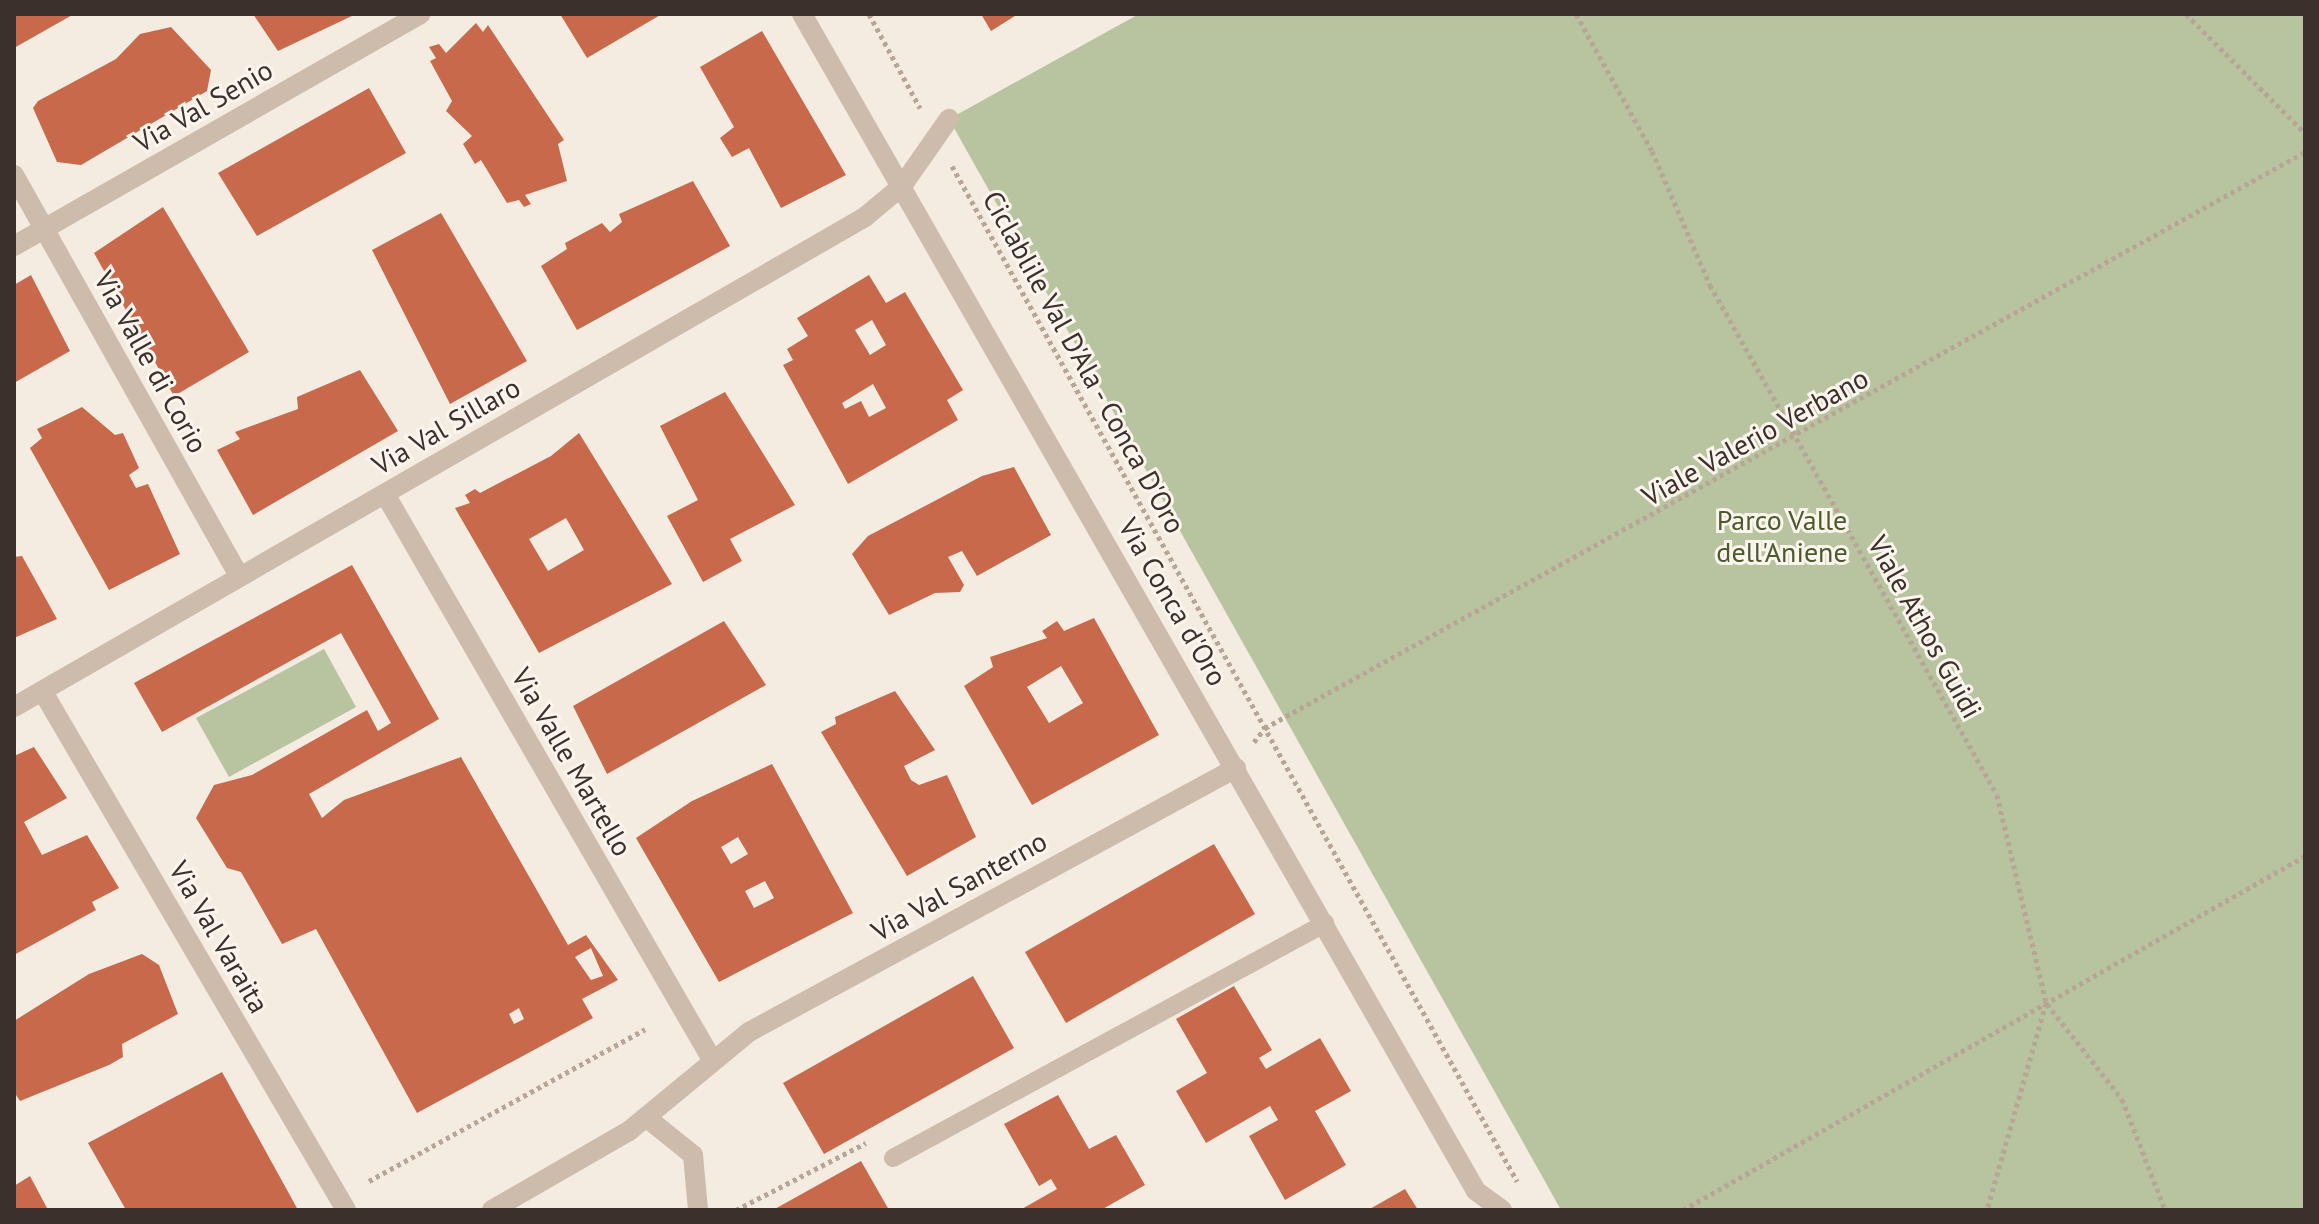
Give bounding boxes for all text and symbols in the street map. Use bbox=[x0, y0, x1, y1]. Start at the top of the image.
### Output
street label: Via Val Senio bbox=[127, 53, 279, 159]
street label: Ciclablile Val D'Ala - Conca D'Oro bbox=[974, 183, 1194, 541]
street label: Via Valle di Corio bbox=[87, 265, 215, 459]
street label: Viale Valerio Verbano bbox=[1635, 361, 1875, 513]
street label: Via Val Sillaro bbox=[366, 370, 526, 482]
park label: Parco Valle dell'Aniene bbox=[1716, 503, 1848, 569]
street label: Via Conca d'Oro bbox=[1111, 512, 1235, 692]
street label: Viale Athos Guidi bbox=[1861, 529, 1989, 725]
street label: Via Valle Martello bbox=[504, 662, 640, 862]
street label: Via Val Santerno bbox=[865, 824, 1053, 948]
street label: Via Val Varaita bbox=[162, 854, 276, 1020]

